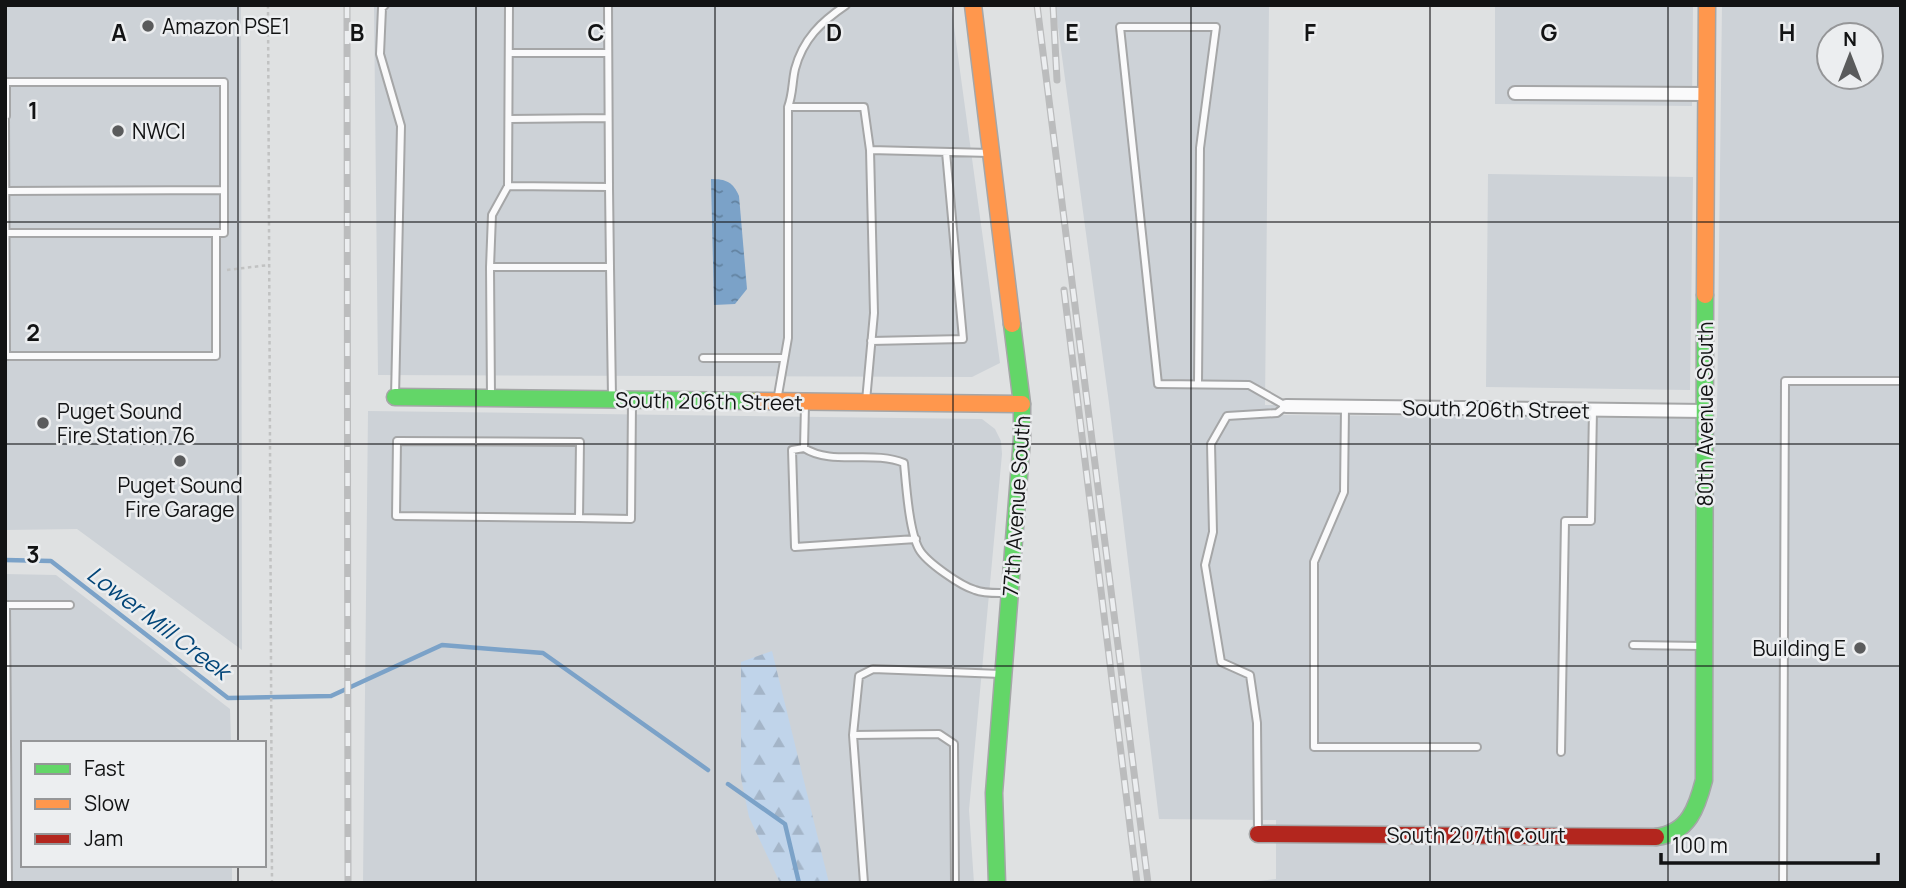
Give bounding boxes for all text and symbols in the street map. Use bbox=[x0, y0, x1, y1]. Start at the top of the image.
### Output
place label: Amazon PSE1 bbox=[162, 12, 290, 40]
text: A bbox=[111, 16, 127, 48]
text: B bbox=[350, 16, 364, 48]
text: C bbox=[588, 16, 605, 48]
text: D bbox=[826, 16, 842, 48]
text: E bbox=[1065, 16, 1079, 48]
text: F bbox=[1304, 16, 1316, 48]
text: G bbox=[1541, 16, 1558, 48]
text: H bbox=[1779, 16, 1795, 48]
marker: Amazon PSE1 bbox=[140, 18, 156, 34]
north arrow bbox=[1815, 21, 1885, 91]
text: N bbox=[1843, 26, 1857, 52]
text: 1 bbox=[28, 94, 38, 126]
place label: NWCI bbox=[132, 117, 186, 145]
marker: NWCI bbox=[110, 123, 126, 139]
text: 2 bbox=[26, 316, 40, 348]
street label: 80th Avenue South bbox=[1691, 322, 1719, 506]
street label: South 206th Street bbox=[615, 385, 803, 417]
street label: South 206th Street bbox=[1402, 393, 1590, 425]
place label: Puget Sound Fire Station 76 bbox=[57, 397, 195, 449]
street label: 77th Avenue South bbox=[996, 414, 1036, 598]
marker: Puget Sound Fire Station 76 bbox=[35, 415, 51, 431]
marker: Puget Sound Fire Garage bbox=[172, 453, 188, 469]
place label: Puget Sound Fire Garage bbox=[117, 471, 243, 523]
text: 3 bbox=[26, 538, 40, 570]
water label: Lower Mill Creek bbox=[81, 558, 240, 688]
place label: Building E bbox=[1752, 634, 1846, 662]
marker: Building E bbox=[1852, 640, 1868, 656]
legend bbox=[21, 741, 266, 867]
text: Fast bbox=[84, 754, 125, 782]
text: Slow bbox=[84, 789, 130, 817]
street label: South 207th Court bbox=[1386, 821, 1566, 849]
scale bar bbox=[1661, 822, 1878, 866]
text: Jam bbox=[84, 824, 123, 852]
text: 100 m bbox=[1672, 831, 1728, 859]

